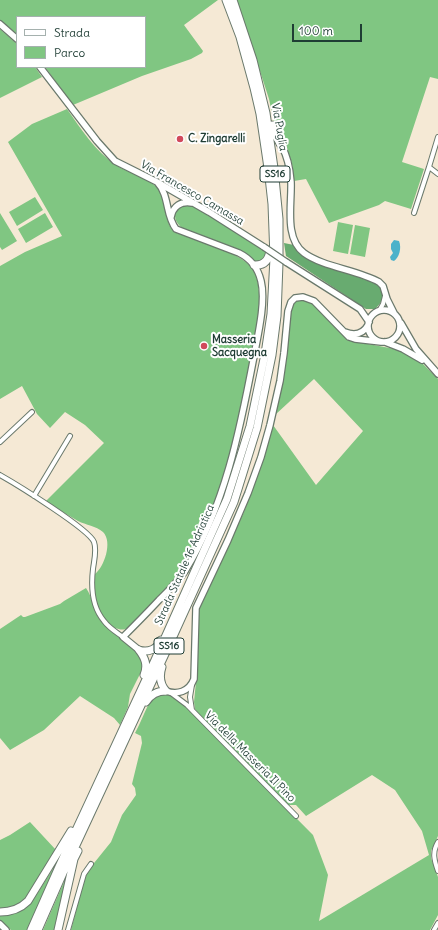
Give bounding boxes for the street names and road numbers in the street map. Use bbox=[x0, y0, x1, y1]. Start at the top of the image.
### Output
street label: Via Puglia bbox=[268, 102, 290, 152]
street label: Via Francesco Camassa bbox=[138, 158, 246, 228]
road number: SS16 bbox=[260, 166, 290, 182]
street label: Strada Statale 16 Adriatica bbox=[152, 503, 218, 627]
road number: SS16 bbox=[154, 638, 184, 654]
street label: Via della Masseria Il Pino bbox=[202, 709, 298, 805]

